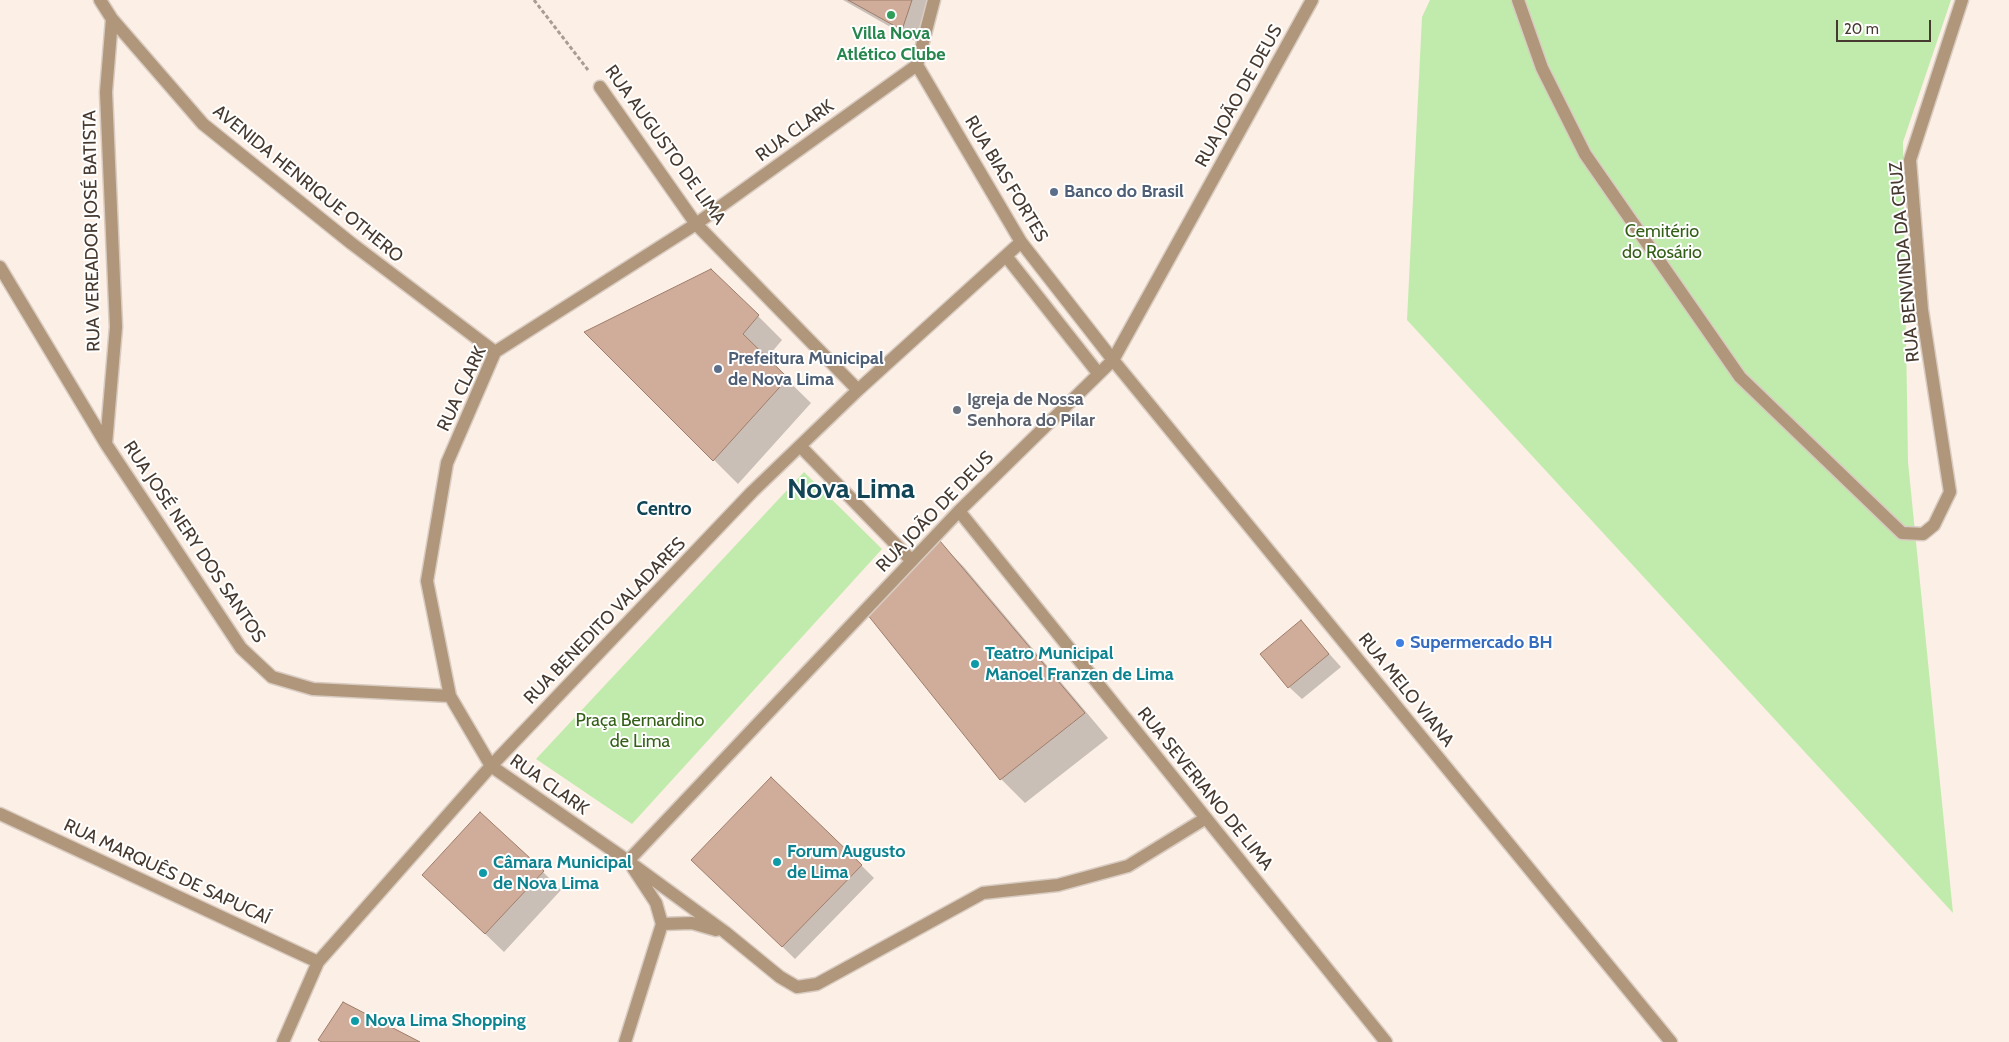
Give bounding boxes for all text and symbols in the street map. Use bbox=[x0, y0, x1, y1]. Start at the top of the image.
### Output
marker: Villa Nova Atlético Clube bbox=[885, 9, 897, 21]
scale bar bbox=[1839, 10, 1934, 42]
text: 20 m bbox=[1844, 20, 1879, 38]
street label: RUA JOÃO DE DEUS bbox=[1191, 21, 1287, 171]
place label: Villa Nova Atlético Clube bbox=[837, 23, 945, 66]
street label: RUA AUGUSTO DE LIMA bbox=[600, 61, 730, 229]
street label: RUA CLARK bbox=[752, 96, 838, 166]
street label: AVENIDA HENRIQUE OTHERO bbox=[209, 101, 407, 267]
street label: RUA VEREADOR JOSÉ BATISTA bbox=[79, 110, 105, 352]
street label: RUA BIAS FORTES bbox=[960, 112, 1052, 246]
street label: RUA BENVINDA DA CRUZ bbox=[1885, 161, 1925, 363]
place label: Banco do Brasil bbox=[1064, 181, 1184, 203]
marker: Banco do Brasil bbox=[1048, 186, 1060, 198]
park label: Cemitério do Rosário bbox=[1622, 221, 1702, 264]
street label: RUA CLARK bbox=[433, 343, 491, 435]
place label: Prefeitura Municipal de Nova Lima bbox=[728, 348, 884, 390]
marker: Prefeitura Municipal de Nova Lima bbox=[712, 363, 724, 375]
place label: Igreja de Nossa Senhora do Pilar bbox=[967, 389, 1095, 432]
marker: Igreja de Nossa Senhora do Pilar bbox=[951, 404, 963, 416]
street label: RUA JOSÉ NERY DOS SANTOS bbox=[118, 437, 270, 647]
street label: RUA JOÃO DE DEUS bbox=[872, 447, 998, 577]
district label: Nova Lima bbox=[787, 473, 915, 507]
district label: Centro bbox=[636, 498, 692, 520]
street label: RUA BENEDITO VALADARES bbox=[520, 533, 690, 709]
street label: RUA MELO VIANA bbox=[1354, 629, 1458, 751]
place label: Supermercado BH bbox=[1410, 632, 1553, 654]
marker: Supermercado BH bbox=[1394, 637, 1406, 649]
place label: Teatro Municipal Manoel Franzen de Lima bbox=[985, 643, 1174, 686]
marker: Teatro Municipal Manoel Franzen de Lima bbox=[969, 658, 981, 670]
street label: RUA SEVERIANO DE LIMA bbox=[1133, 703, 1277, 875]
park label: Praça Bernardino de Lima bbox=[576, 710, 704, 752]
street label: RUA CLARK bbox=[506, 750, 592, 820]
street label: RUA MARQUÊS DE SAPUCAÍ bbox=[60, 815, 274, 929]
place label: Forum Augusto de Lima bbox=[787, 841, 906, 884]
place label: Câmara Municipal de Nova Lima bbox=[493, 852, 632, 894]
marker: Forum Augusto de Lima bbox=[771, 856, 783, 868]
marker: Câmara Municipal de Nova Lima bbox=[477, 867, 489, 879]
place label: Nova Lima Shopping bbox=[365, 1010, 526, 1032]
marker: Nova Lima Shopping bbox=[349, 1015, 361, 1027]

